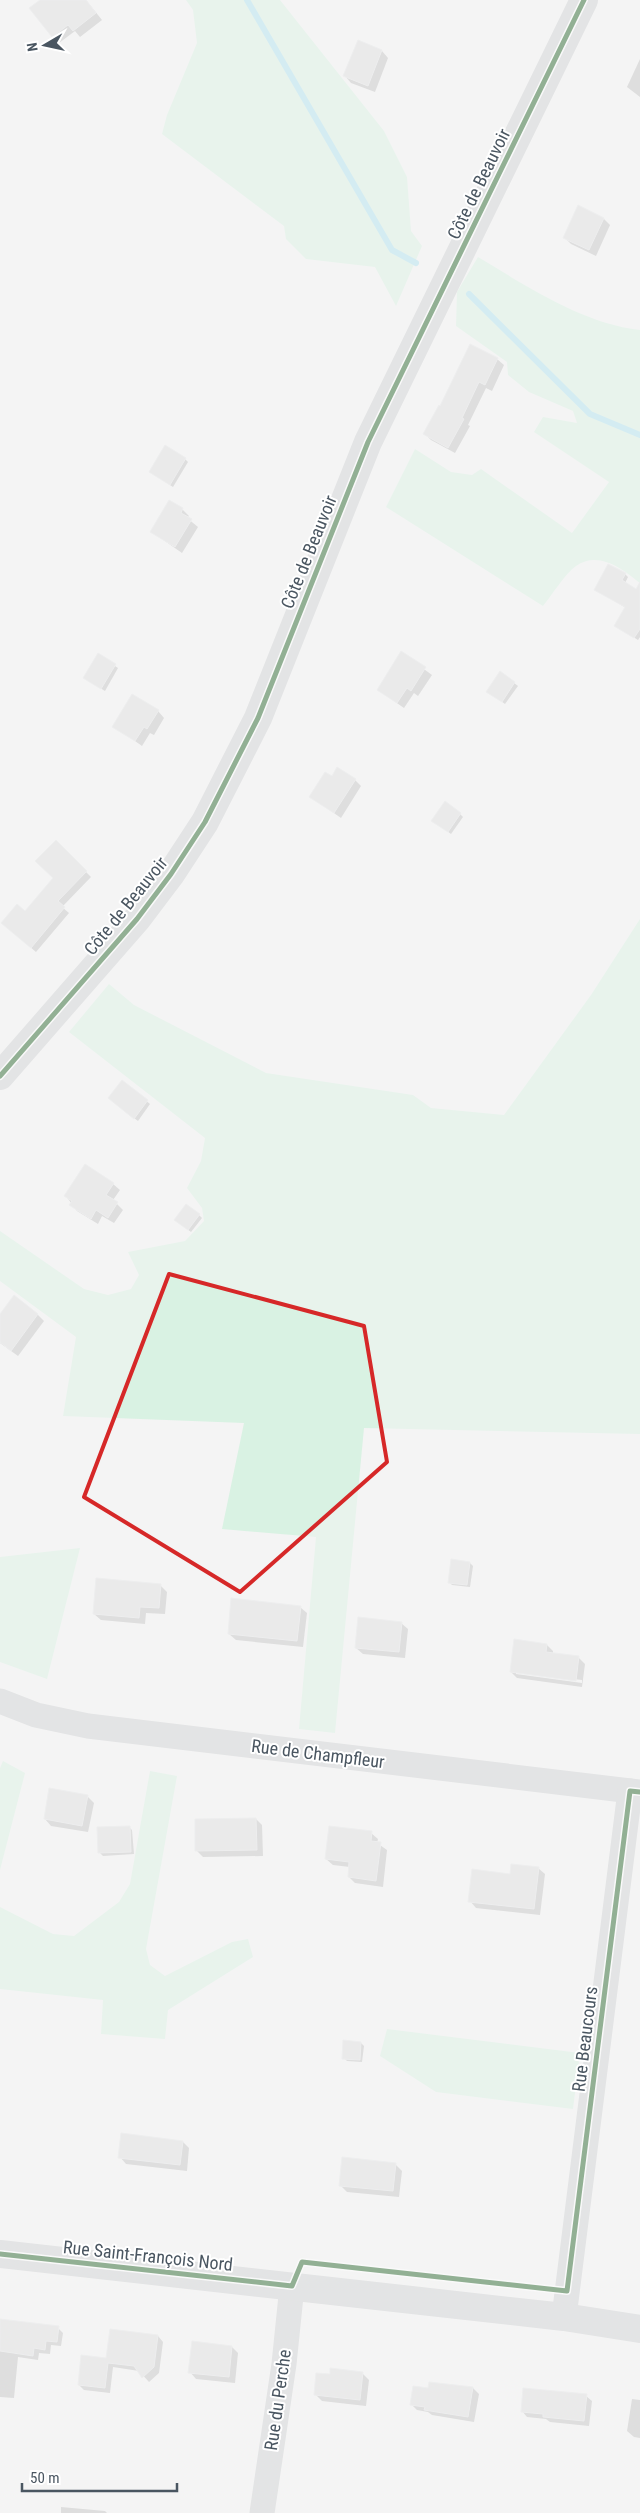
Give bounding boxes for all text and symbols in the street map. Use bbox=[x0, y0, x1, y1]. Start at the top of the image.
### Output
north arrow bbox=[20, 20, 70, 70]
text: N bbox=[24, 42, 41, 53]
street label: Côte de Beauvoir bbox=[443, 125, 515, 243]
street label: Côte de Beauvoir bbox=[276, 492, 341, 612]
street label: Côte de Beauvoir bbox=[80, 852, 172, 959]
street label: Rue de Champfleur bbox=[250, 1735, 386, 1772]
street label: Rue Beaucours bbox=[568, 1985, 601, 2093]
street label: Rue Saint-François Nord bbox=[62, 2236, 234, 2275]
street label: Rue du Perche bbox=[260, 2348, 295, 2452]
scale bar bbox=[22, 2460, 178, 2492]
text: 50 m bbox=[30, 2469, 60, 2487]

